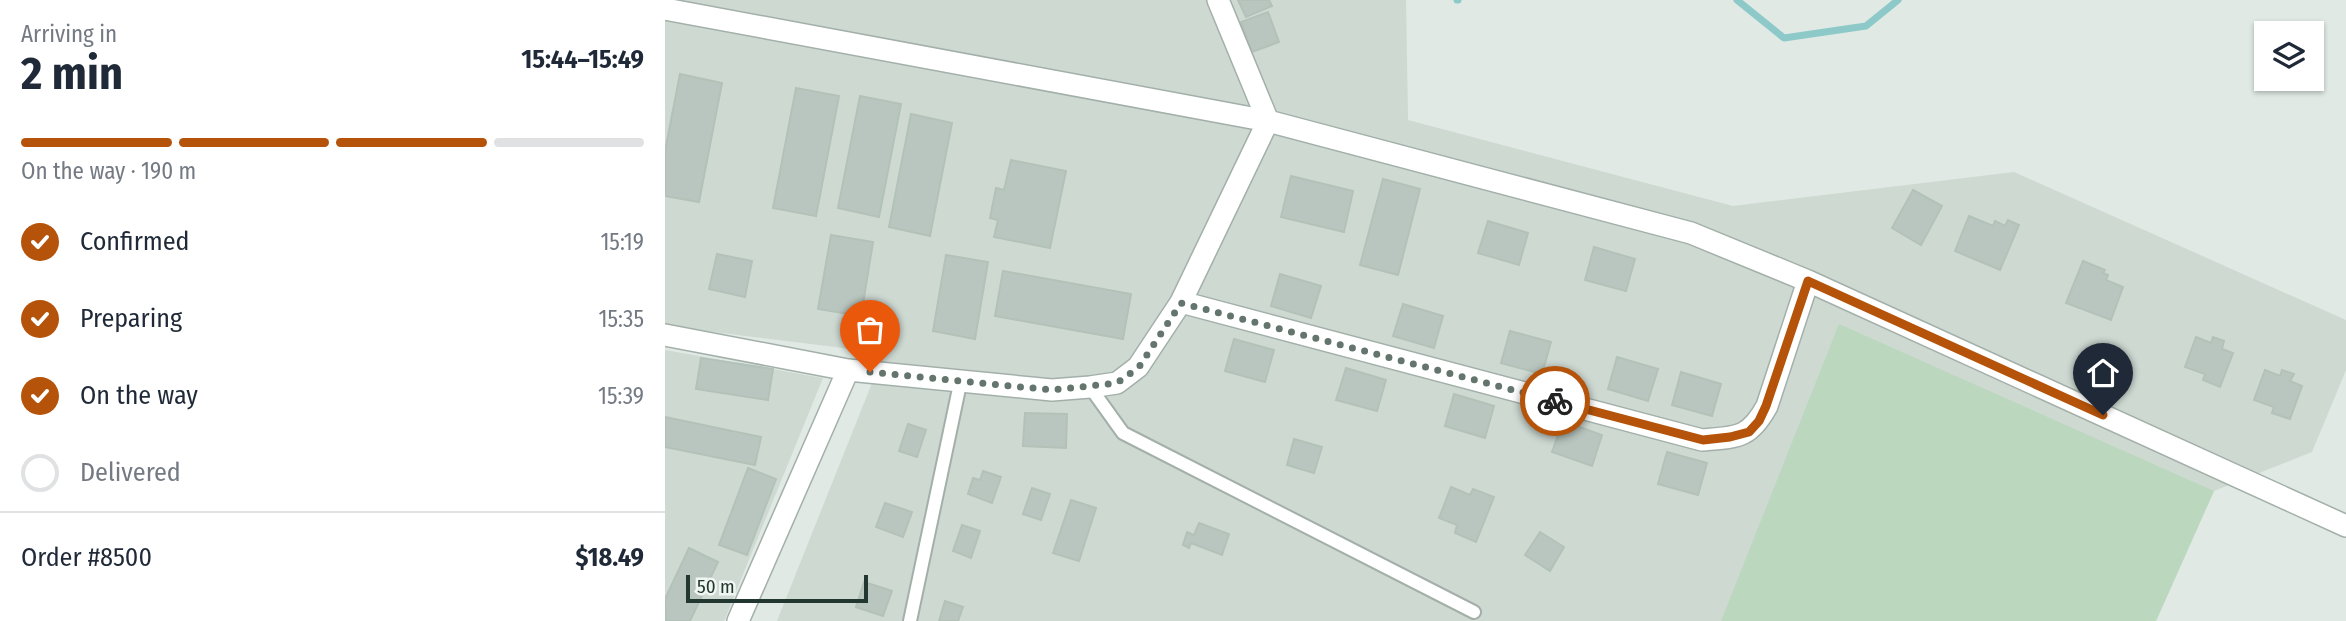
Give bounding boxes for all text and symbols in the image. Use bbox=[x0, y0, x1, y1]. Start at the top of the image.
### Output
text: Arriving in bbox=[21, 20, 117, 48]
map controls bbox=[2254, 21, 2324, 91]
button: layers bbox=[2254, 21, 2324, 91]
text: 15:44–15:49 bbox=[521, 44, 644, 75]
text: 2 min bbox=[21, 46, 123, 101]
text: On the way · 190 m bbox=[21, 157, 196, 185]
icon: check bbox=[21, 223, 59, 261]
text: Confirmed bbox=[80, 226, 190, 257]
text: 15:19 bbox=[600, 228, 644, 256]
icon: check bbox=[21, 300, 59, 338]
pin bbox=[840, 300, 900, 372]
text: Preparing bbox=[80, 303, 182, 334]
text: 15:35 bbox=[598, 305, 644, 333]
icon: bag bbox=[851, 311, 889, 349]
pin bbox=[2073, 343, 2133, 415]
icon: home bbox=[2084, 354, 2122, 392]
courier bbox=[1520, 366, 1590, 436]
icon: check bbox=[21, 377, 59, 415]
text: On the way bbox=[80, 380, 198, 411]
text: 15:39 bbox=[598, 382, 644, 410]
icon: bike bbox=[1536, 382, 1574, 420]
text: Delivered bbox=[80, 457, 181, 488]
text: Order #8500 bbox=[21, 542, 152, 573]
text: $18.49 bbox=[576, 542, 644, 573]
scale bar bbox=[686, 572, 868, 604]
text: 50 m bbox=[697, 575, 735, 598]

